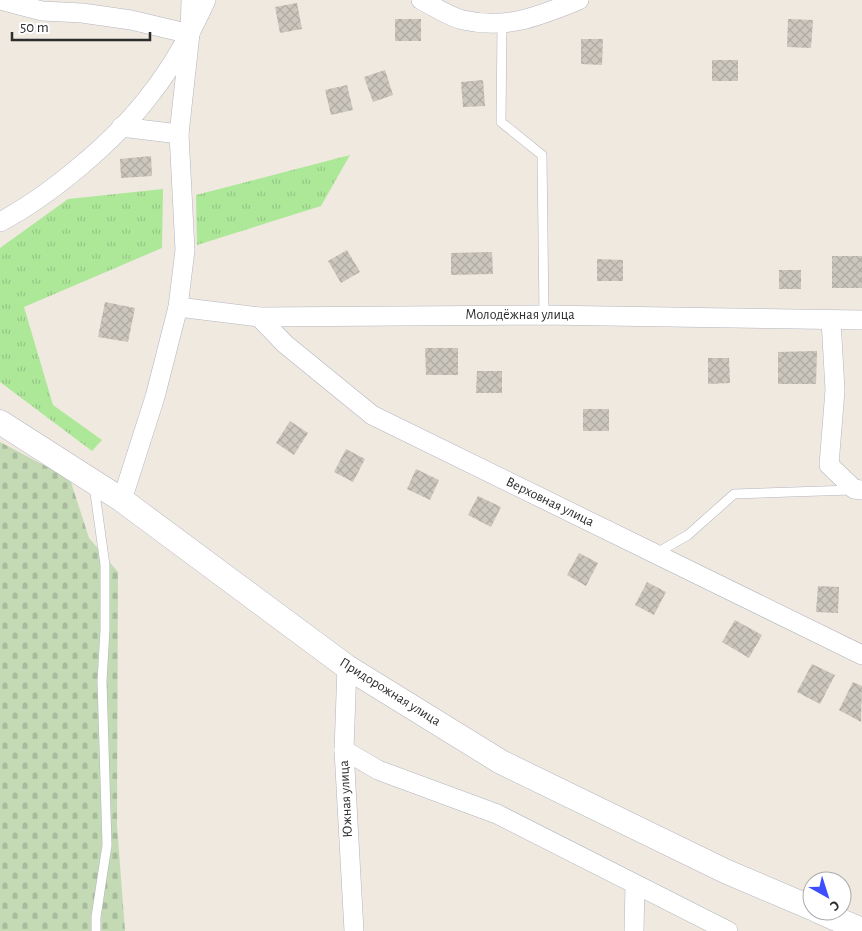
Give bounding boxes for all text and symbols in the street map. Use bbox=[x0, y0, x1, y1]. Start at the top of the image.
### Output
scale bar bbox=[12, 10, 150, 42]
text: 50 m bbox=[20, 20, 49, 35]
street label: Молодёжная улица bbox=[465, 308, 575, 322]
street label: Верховная улица bbox=[504, 475, 597, 530]
street label: Придорожная улица bbox=[337, 655, 443, 729]
street label: Южная улица bbox=[337, 759, 355, 838]
north arrow bbox=[802, 871, 852, 921]
text: С bbox=[827, 897, 842, 913]

